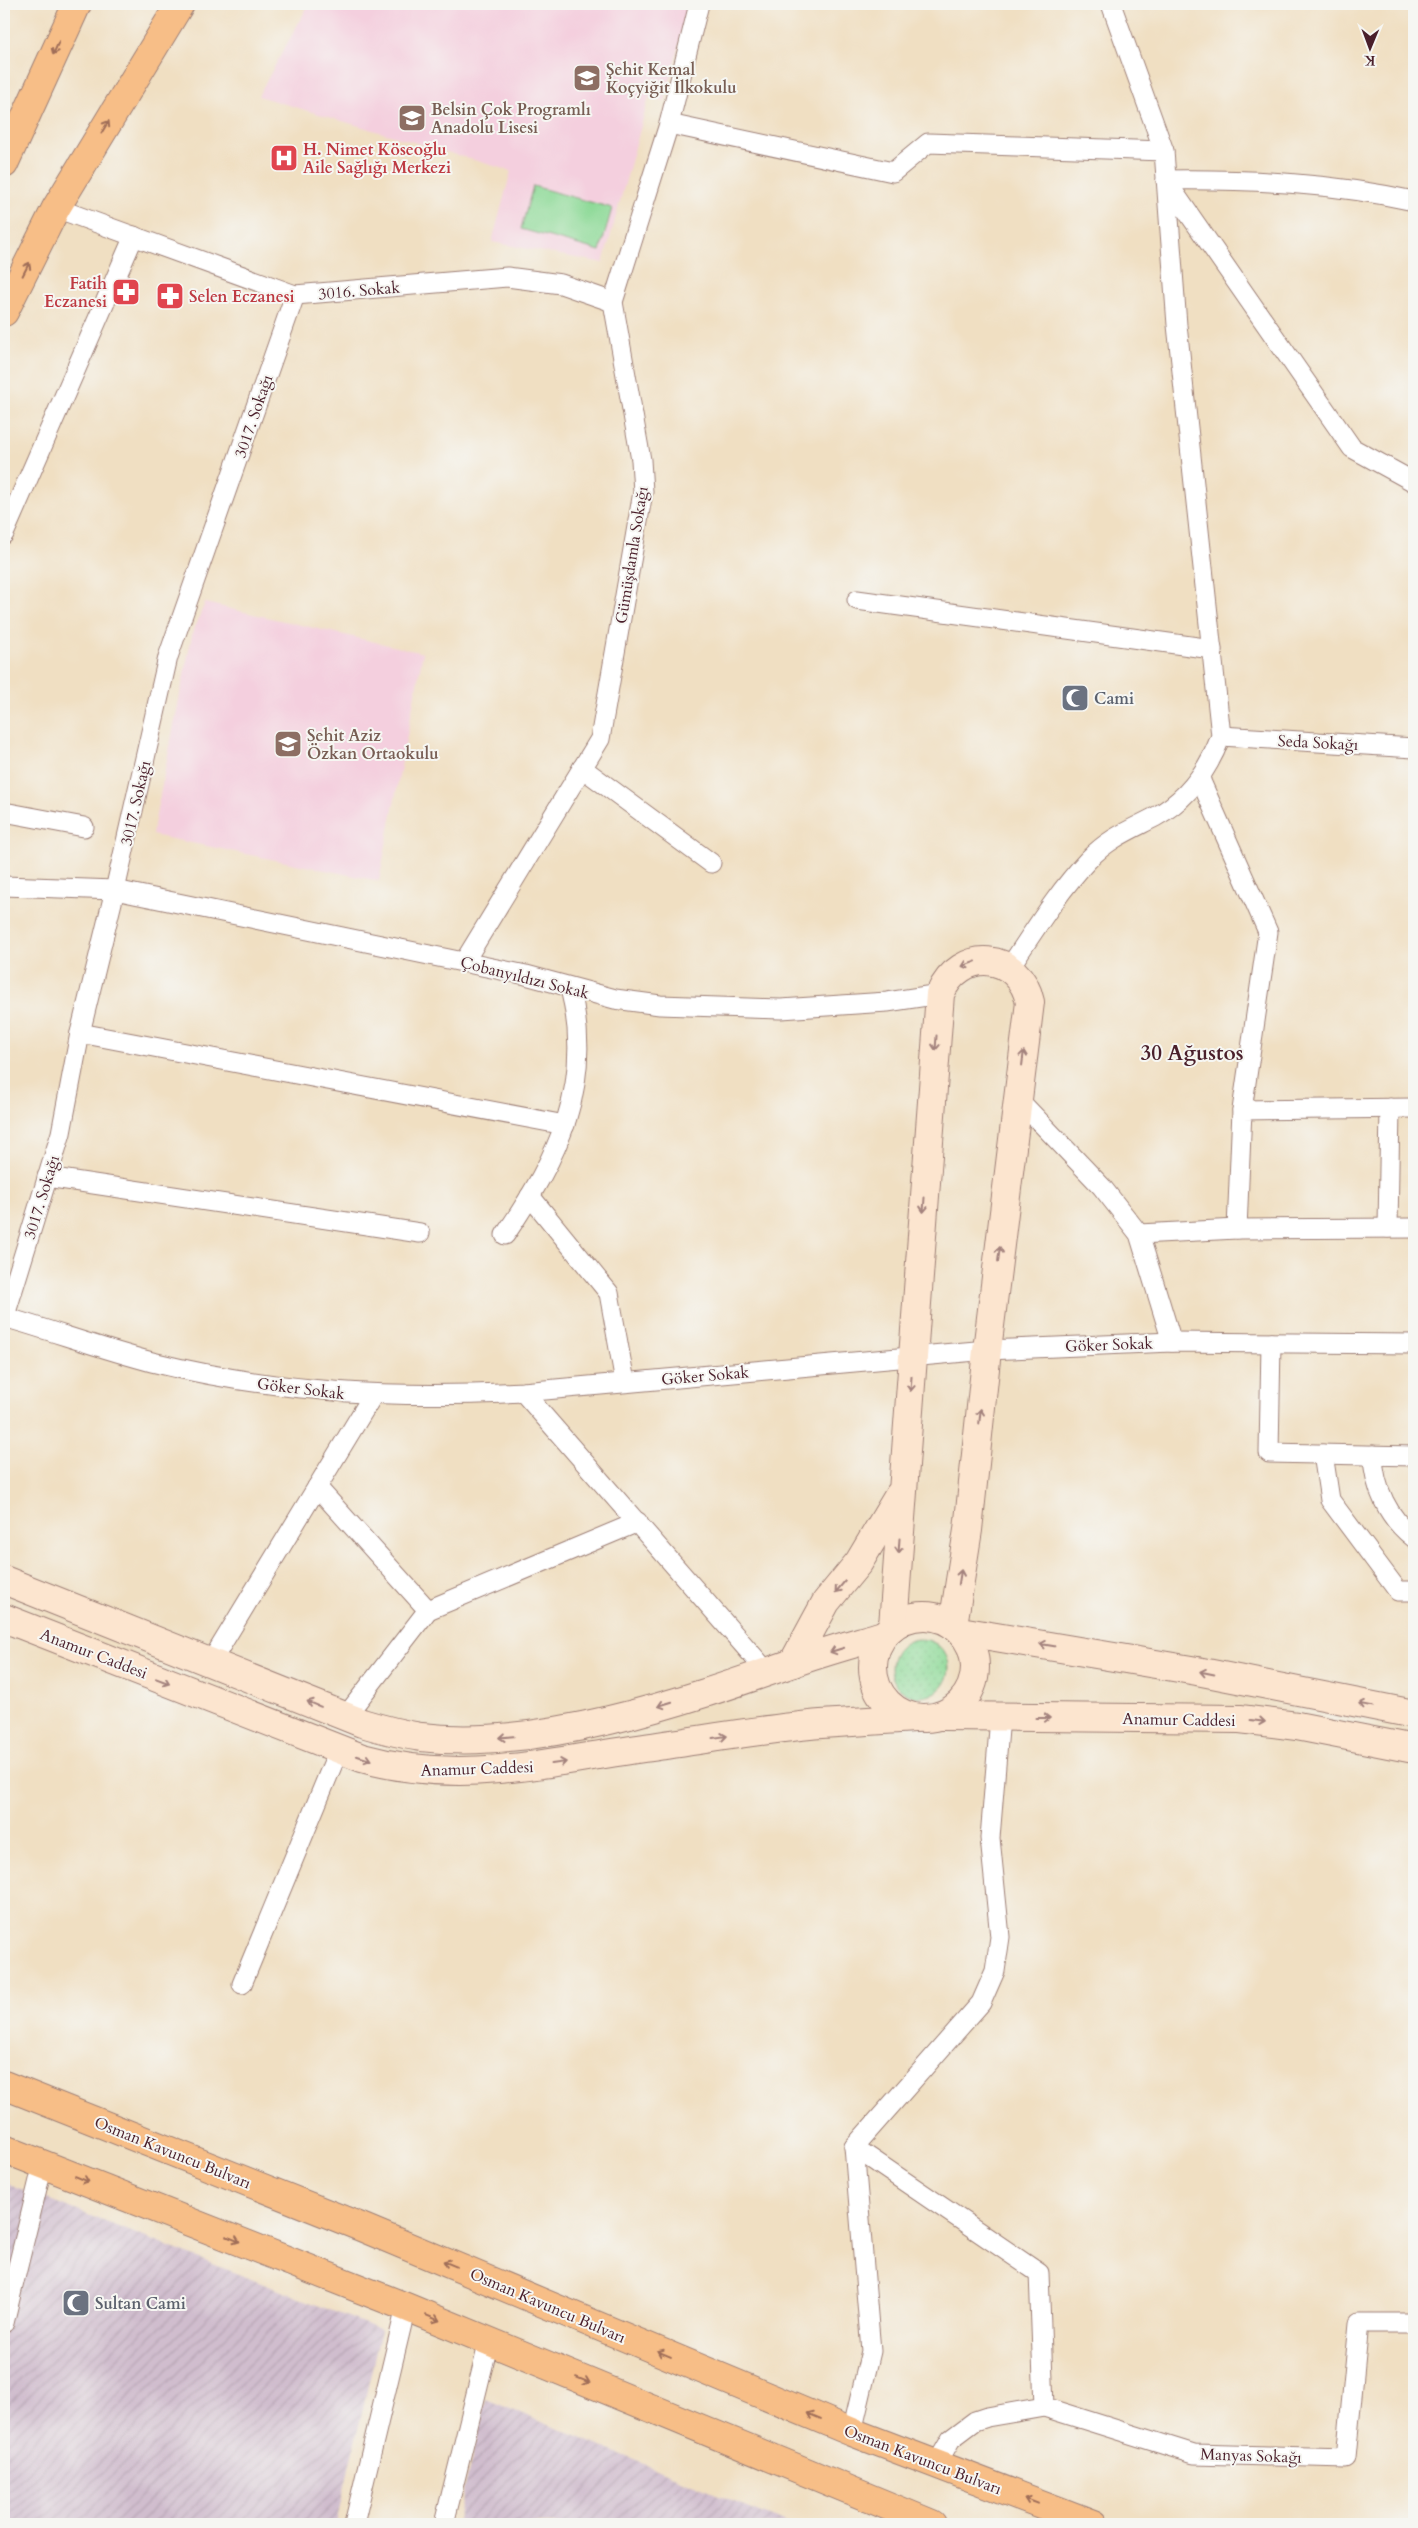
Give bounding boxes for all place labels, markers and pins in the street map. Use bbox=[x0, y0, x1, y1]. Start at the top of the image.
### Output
place label: Şehit Kemal Koçyiğit İlkokulu bbox=[606, 59, 737, 99]
school or university icon: Şehit Kemal Koçyiğit İlkokulu bbox=[572, 63, 602, 93]
place label: Belsin Çok Programlı Anadolu Lisesi bbox=[431, 99, 591, 139]
school or university icon: Belsin Çok Programlı Anadolu Lisesi bbox=[397, 103, 427, 133]
place label: H. Nimet Köseoğlu Aile Sağlığı Merkezi bbox=[303, 139, 451, 179]
hospital icon: H. Nimet Köseoğlu Aile Sağlığı Merkezi bbox=[269, 143, 299, 173]
place label: Fatih Eczanesi bbox=[44, 273, 107, 313]
pharmacy icon: Fatih Eczanesi bbox=[111, 277, 141, 307]
pharmacy icon: Selen Eczanesi bbox=[155, 281, 185, 311]
place label: Selen Eczanesi bbox=[189, 286, 295, 308]
mosque icon: Cami bbox=[1060, 683, 1090, 713]
place label: Cami bbox=[1094, 688, 1134, 710]
place label: Şehit Aziz Özkan Ortaokulu bbox=[307, 725, 439, 765]
school or university icon: Şehit Aziz Özkan Ortaokulu bbox=[273, 729, 303, 759]
mosque icon: Sultan Cami bbox=[61, 2288, 91, 2318]
place label: Sultan Cami bbox=[95, 2293, 186, 2315]

